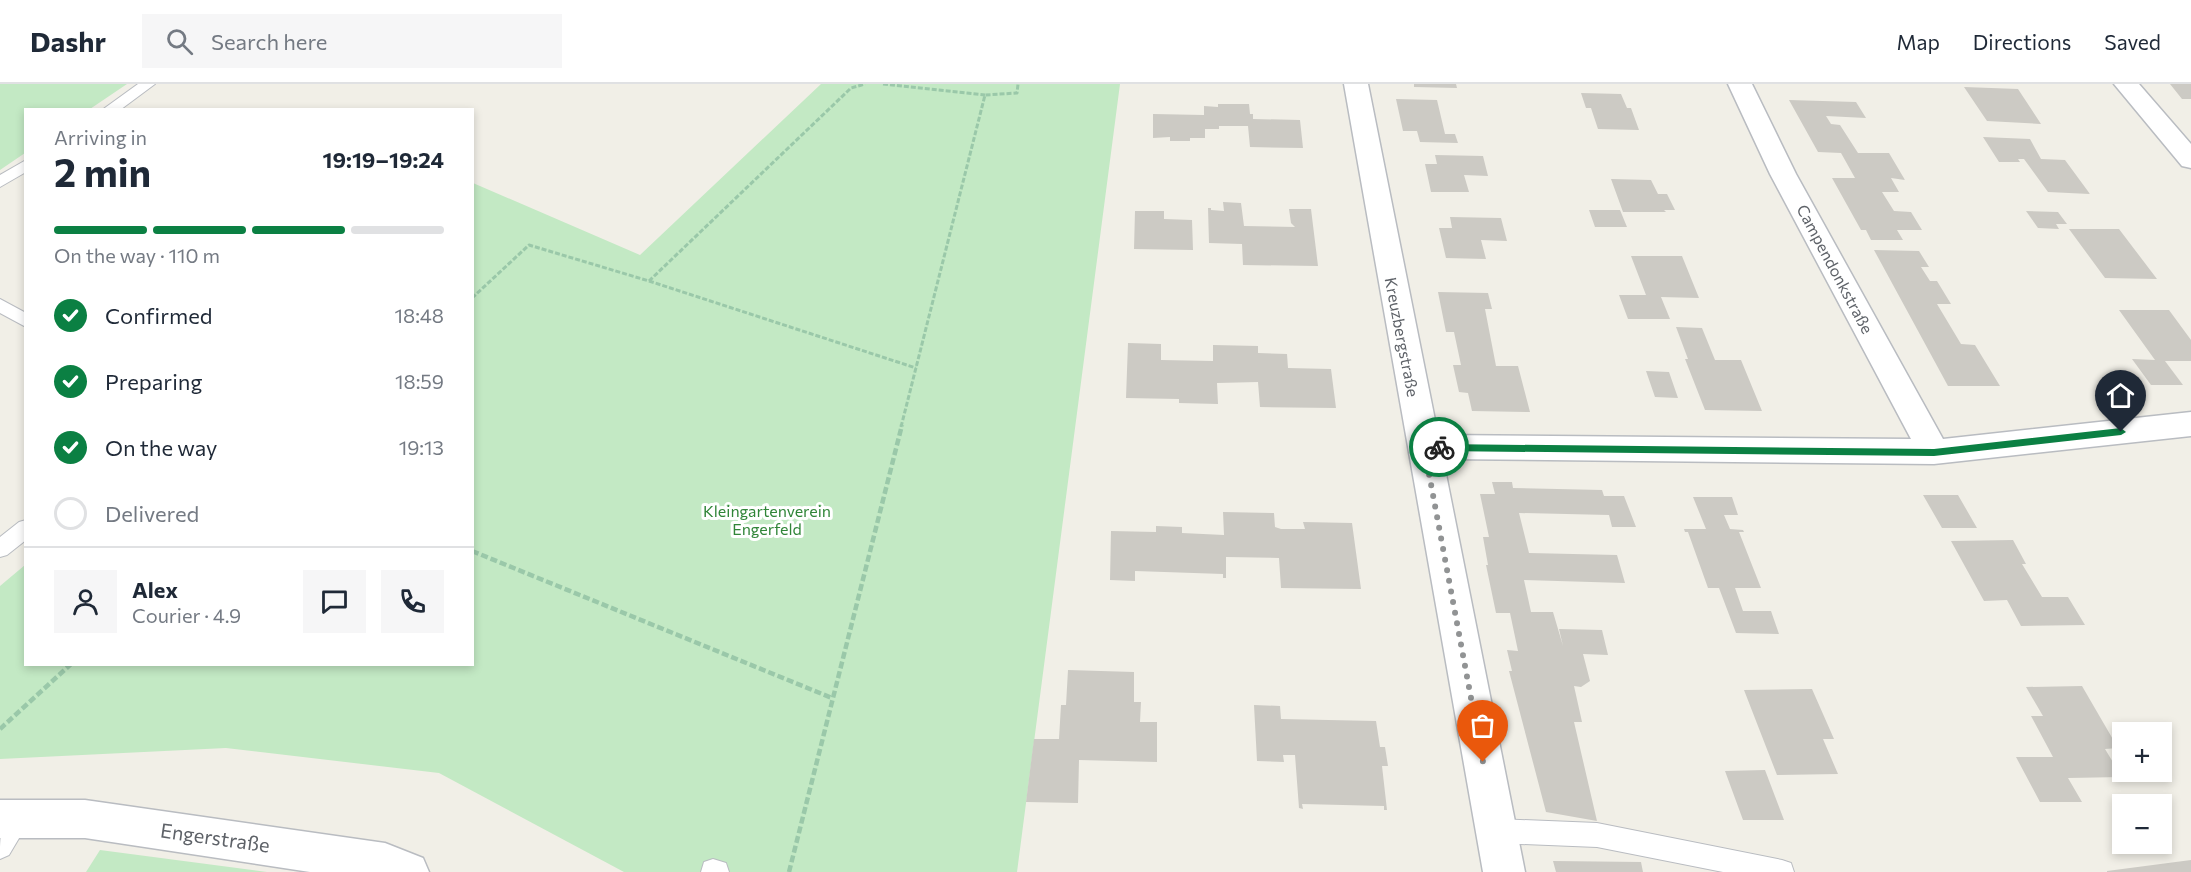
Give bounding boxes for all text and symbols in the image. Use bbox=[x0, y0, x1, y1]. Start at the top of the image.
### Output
search box bbox=[142, 14, 562, 68]
text: Dashr bbox=[30, 24, 106, 58]
icon: search bbox=[163, 25, 196, 58]
text: Search here bbox=[211, 28, 327, 55]
text: Map bbox=[1897, 29, 1940, 54]
text: Directions bbox=[1973, 29, 2071, 54]
text: Saved bbox=[2104, 29, 2161, 54]
text: Arriving in bbox=[54, 125, 147, 149]
text: 19:19–19:24 bbox=[323, 146, 444, 173]
text: 2 min bbox=[54, 147, 151, 195]
street label: Campendonkstraße bbox=[1793, 201, 1878, 337]
text: On the way · 110 m bbox=[54, 243, 220, 267]
street label: Kreuzbergstraße bbox=[1382, 275, 1423, 398]
icon: check bbox=[54, 299, 87, 332]
text: Confirmed bbox=[105, 302, 212, 329]
text: 18:48 bbox=[394, 303, 444, 327]
icon: check bbox=[54, 365, 87, 398]
text: Preparing bbox=[105, 368, 202, 395]
text: 18:59 bbox=[395, 369, 444, 393]
pin bbox=[2095, 370, 2146, 432]
icon: home bbox=[2104, 379, 2137, 412]
courier bbox=[1409, 417, 1469, 477]
icon: check bbox=[54, 431, 87, 464]
icon: bike bbox=[1423, 431, 1456, 464]
text: On the way bbox=[105, 434, 217, 461]
text: 19:13 bbox=[399, 435, 444, 459]
text: Delivered bbox=[105, 500, 199, 527]
park label: Kleingartenverein Engerfeld bbox=[703, 501, 831, 538]
button: person bbox=[54, 570, 117, 633]
button: chat bbox=[303, 570, 366, 633]
button: phone bbox=[381, 570, 444, 633]
text: Alex bbox=[132, 576, 178, 603]
text: Courier · 4.9 bbox=[132, 603, 241, 627]
pin bbox=[1457, 700, 1508, 762]
icon: bag bbox=[1466, 709, 1499, 742]
map controls bbox=[2112, 722, 2172, 854]
button: + bbox=[2112, 722, 2172, 782]
button: − bbox=[2112, 794, 2172, 854]
street label: Engerstraße bbox=[159, 817, 271, 857]

